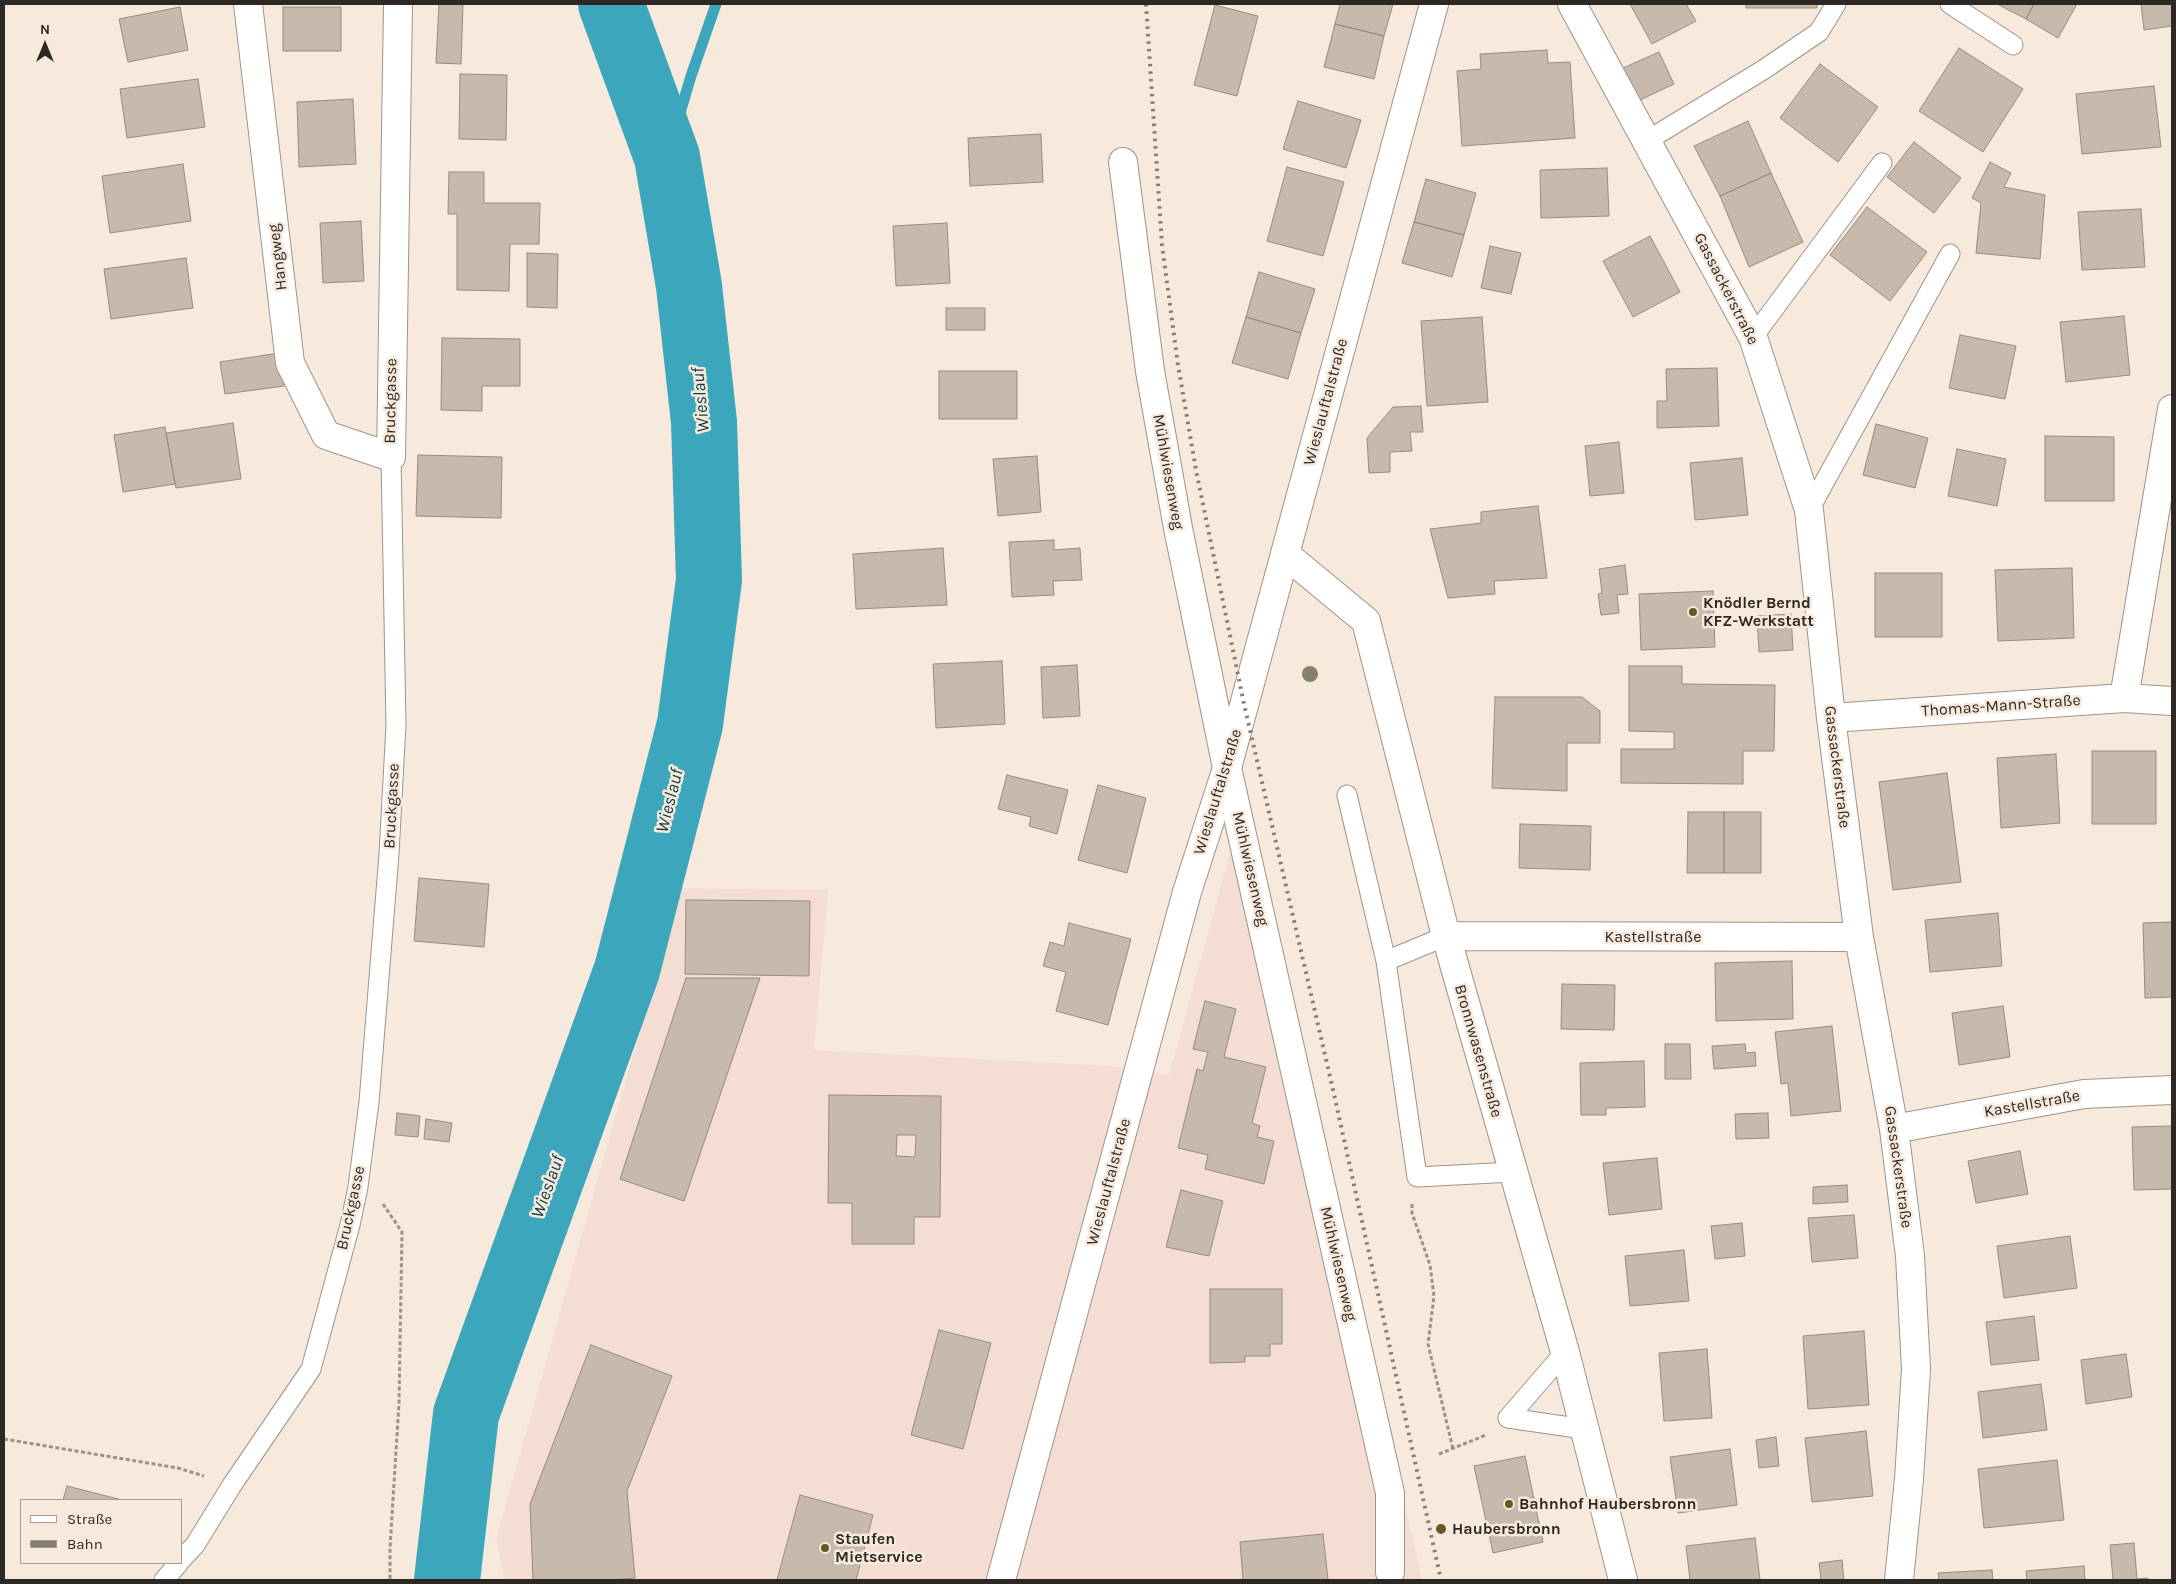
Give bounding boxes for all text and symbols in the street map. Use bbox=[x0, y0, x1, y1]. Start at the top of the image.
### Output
north arrow bbox=[20, 20, 70, 70]
text: N bbox=[40, 21, 50, 38]
street label: Hangweg bbox=[264, 223, 292, 291]
street label: Gassackerstraße bbox=[1690, 230, 1762, 348]
street label: Wieslauftalstraße bbox=[1300, 336, 1352, 468]
street label: Bruckgasse bbox=[381, 358, 401, 444]
water label: Wieslauf bbox=[687, 367, 715, 433]
street label: Mühlwiesenweg bbox=[1148, 413, 1188, 531]
place label: Knödler Bernd KFZ-Werkstatt bbox=[1703, 593, 1814, 631]
marker: Knödler Bernd KFZ-Werkstatt bbox=[1687, 606, 1699, 618]
street label: Thomas-Mann-Straße bbox=[1921, 691, 2081, 721]
street label: Gassackerstraße bbox=[1820, 705, 1854, 829]
street label: Wieslauftalstraße bbox=[1190, 727, 1246, 857]
street label: Bruckgasse bbox=[380, 763, 404, 849]
water label: Wieslauf bbox=[652, 767, 688, 835]
street label: Mühlwiesenweg bbox=[1227, 810, 1273, 928]
street label: Kastellstraße bbox=[1604, 927, 1702, 947]
street label: Bronnwasenstraße bbox=[1450, 982, 1506, 1120]
street label: Kastellstraße bbox=[1982, 1086, 2082, 1122]
street label: Gassackerstraße bbox=[1880, 1105, 1916, 1229]
street label: Wieslauftalstraße bbox=[1083, 1116, 1135, 1248]
water label: Wieslauf bbox=[527, 1153, 569, 1221]
street label: Bruckgasse bbox=[333, 1164, 369, 1252]
street label: Mühlwiesenweg bbox=[1315, 1205, 1361, 1323]
place label: Bahnhof Haubersbronn bbox=[1519, 1494, 1696, 1514]
marker: Bahnhof Haubersbronn bbox=[1503, 1498, 1515, 1510]
legend bbox=[20, 1499, 182, 1564]
text: Straße bbox=[67, 1510, 112, 1528]
place label: Haubersbronn bbox=[1452, 1519, 1561, 1539]
marker: Haubersbronn bbox=[1434, 1522, 1448, 1536]
place label: Staufen Mietservice bbox=[835, 1529, 923, 1567]
text: Bahn bbox=[67, 1535, 103, 1553]
marker: Staufen Mietservice bbox=[819, 1542, 831, 1554]

